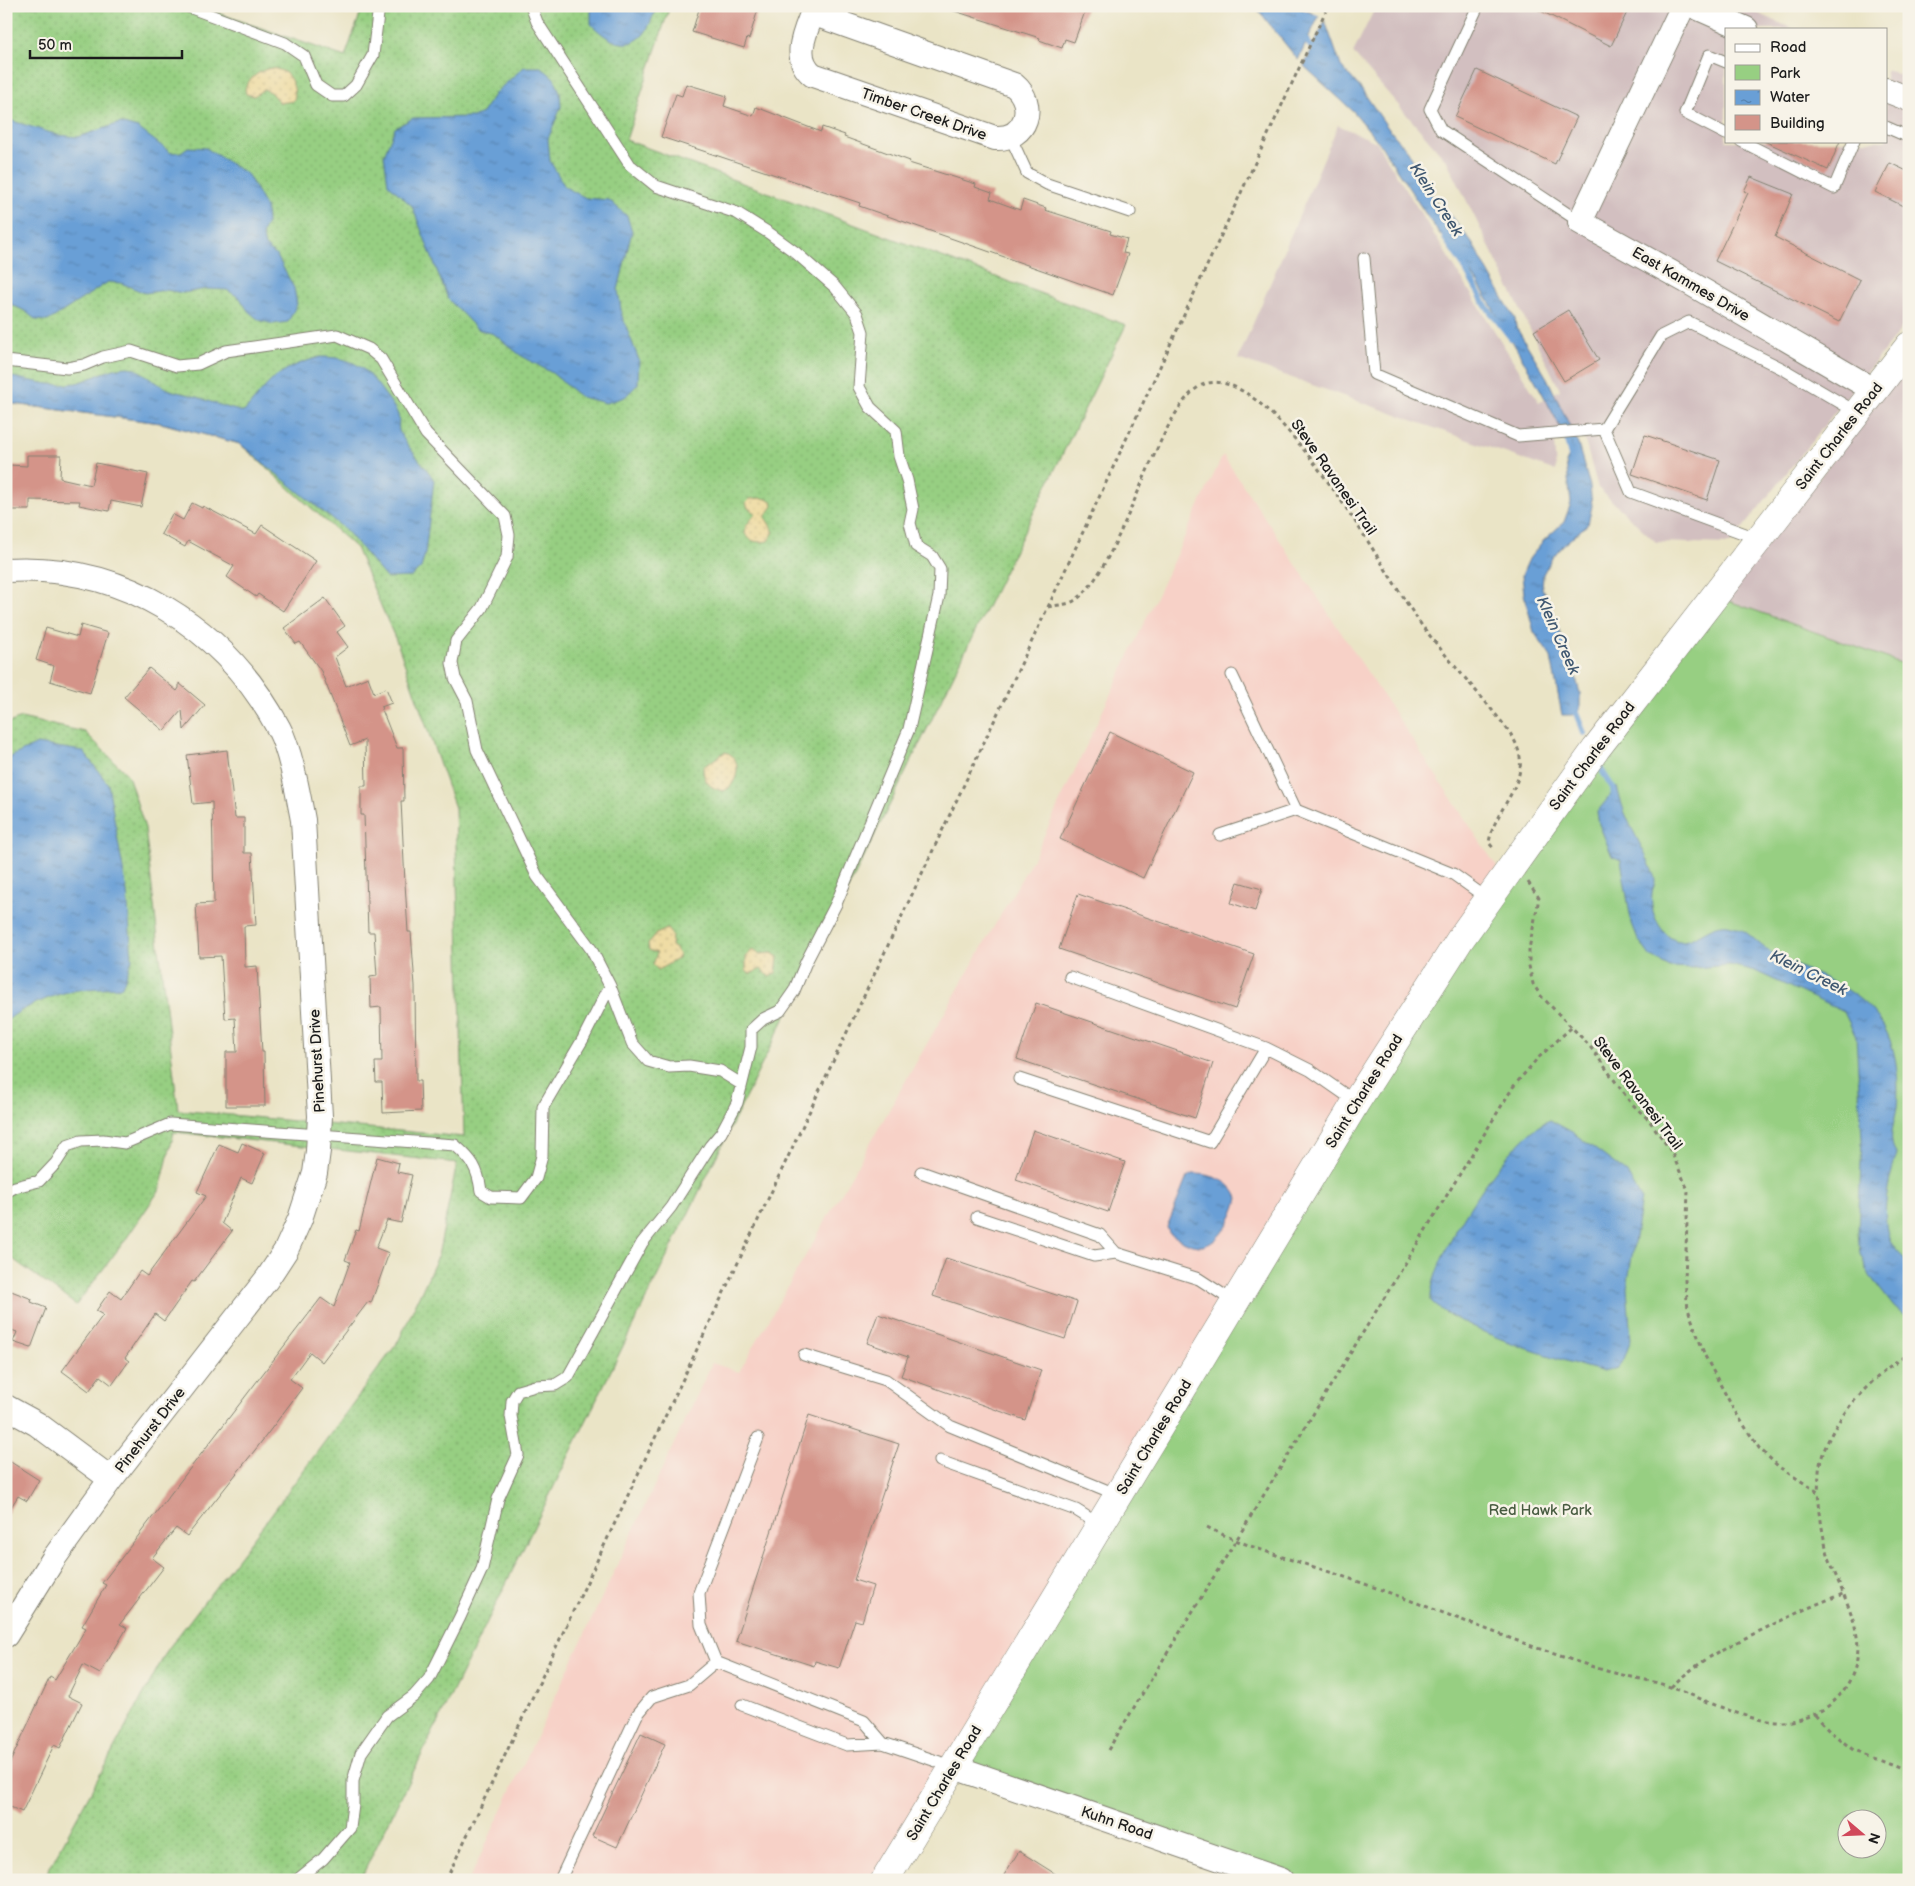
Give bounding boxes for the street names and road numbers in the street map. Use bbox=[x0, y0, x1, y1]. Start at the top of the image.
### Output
street label: Timber Creek Drive bbox=[859, 84, 989, 145]
street label: East Kammes Drive bbox=[1628, 243, 1753, 326]
street label: Saint Charles Road bbox=[1792, 379, 1887, 494]
street label: Steve Ravanesi Trail bbox=[1286, 416, 1381, 539]
street label: Saint Charles Road bbox=[1545, 698, 1639, 814]
street label: Pinehurst Drive bbox=[305, 1009, 330, 1113]
street label: Saint Charles Road bbox=[1322, 1031, 1407, 1152]
street label: Steve Ravanesi Trail bbox=[1589, 1033, 1687, 1154]
street label: Saint Charles Road bbox=[1113, 1376, 1196, 1498]
street label: Pinehurst Drive bbox=[111, 1384, 190, 1477]
street label: Saint Charles Road bbox=[903, 1722, 986, 1844]
street label: Kuhn Road bbox=[1078, 1802, 1155, 1845]

